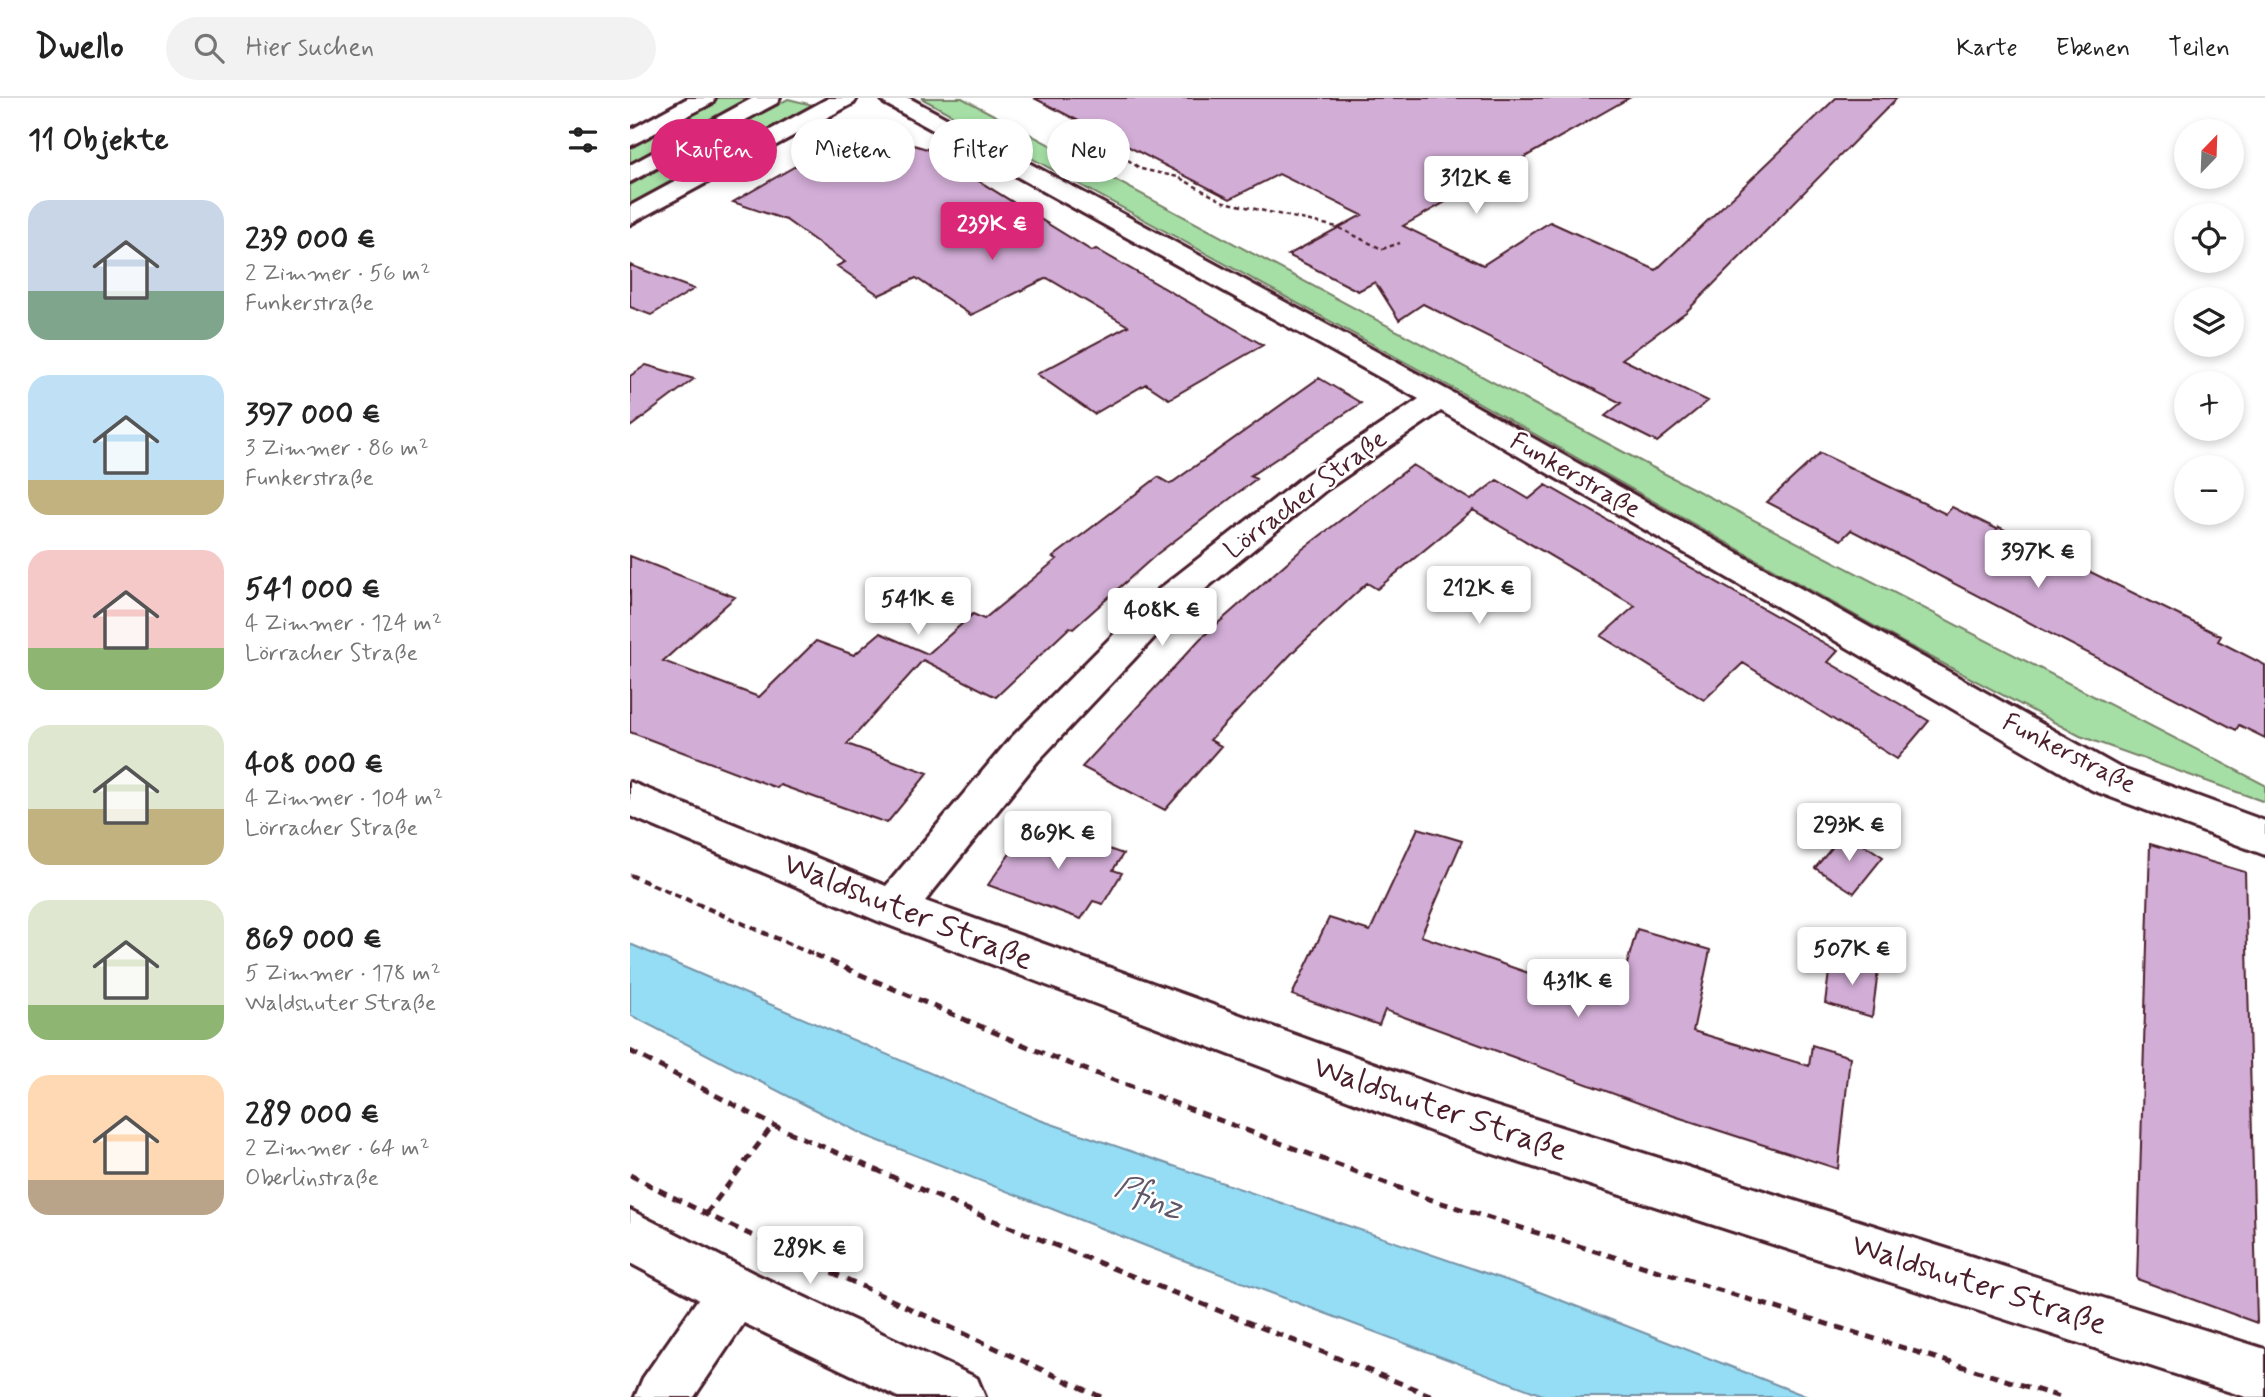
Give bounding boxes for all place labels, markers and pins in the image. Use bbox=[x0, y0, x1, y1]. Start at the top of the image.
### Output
pin: 312K € bbox=[1419, 156, 1533, 216]
pin: 239K € bbox=[935, 202, 1049, 262]
pin: 397K € bbox=[1981, 531, 2095, 590]
pin: 212K € bbox=[1422, 566, 1536, 626]
pin: 541K € bbox=[861, 578, 975, 637]
pin: 408K € bbox=[1105, 588, 1219, 648]
pin: 293K € bbox=[1792, 804, 1906, 863]
pin: 869K € bbox=[1001, 812, 1115, 871]
pin: 507K € bbox=[1795, 928, 1909, 987]
pin: 431K € bbox=[1521, 960, 1635, 1019]
pin: 289K € bbox=[753, 1226, 867, 1286]

